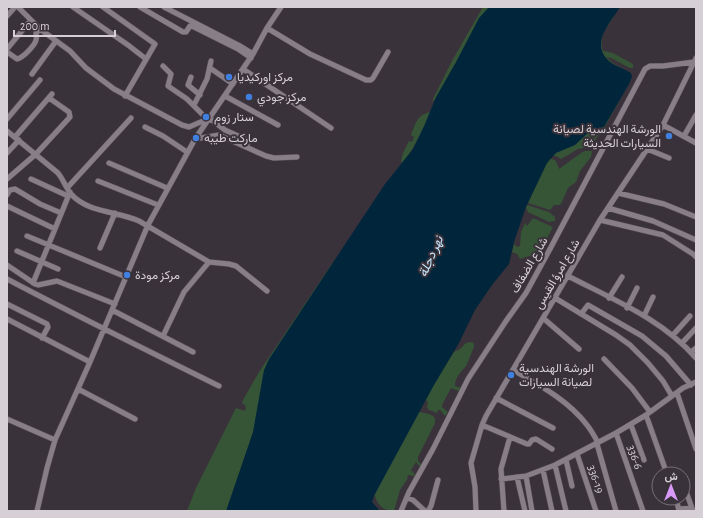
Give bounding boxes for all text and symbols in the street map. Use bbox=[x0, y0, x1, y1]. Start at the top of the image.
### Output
scale bar bbox=[14, 12, 115, 38]
text: 200 m bbox=[20, 20, 50, 32]
place label: مركز اوركيديا bbox=[237, 71, 293, 85]
marker: مركز اوركيديا bbox=[224, 72, 234, 82]
place label: مركز جودي bbox=[257, 91, 306, 107]
marker: مركز جودي bbox=[244, 92, 254, 102]
place label: ستار زوم bbox=[214, 111, 254, 125]
marker: ستار زوم bbox=[201, 112, 211, 122]
place label: الورشة الهندسية لصيانة السيارات الحديثة bbox=[553, 123, 661, 151]
marker: الورشة الهندسية لصيانة السيارات الحديثة bbox=[664, 131, 674, 141]
place label: ماركت طيبه bbox=[204, 132, 258, 146]
marker: ماركت طيبه bbox=[191, 133, 201, 143]
water label: نهر دجلة bbox=[417, 233, 447, 279]
street label: شارع الضفاف bbox=[508, 235, 552, 296]
street label: شارع امرؤ القيس bbox=[532, 237, 584, 312]
place label: مركز مودة bbox=[135, 269, 180, 283]
marker: مركز مودة bbox=[122, 270, 132, 280]
place label: الورشة الهندسية لصيانة السيارات bbox=[519, 362, 594, 390]
marker: الورشة الهندسية لصيانة السيارات bbox=[506, 370, 516, 380]
street label: 336-6 bbox=[625, 443, 645, 471]
street label: 336-19 bbox=[586, 463, 606, 495]
north arrow bbox=[651, 466, 691, 506]
text: ش bbox=[664, 471, 678, 483]

